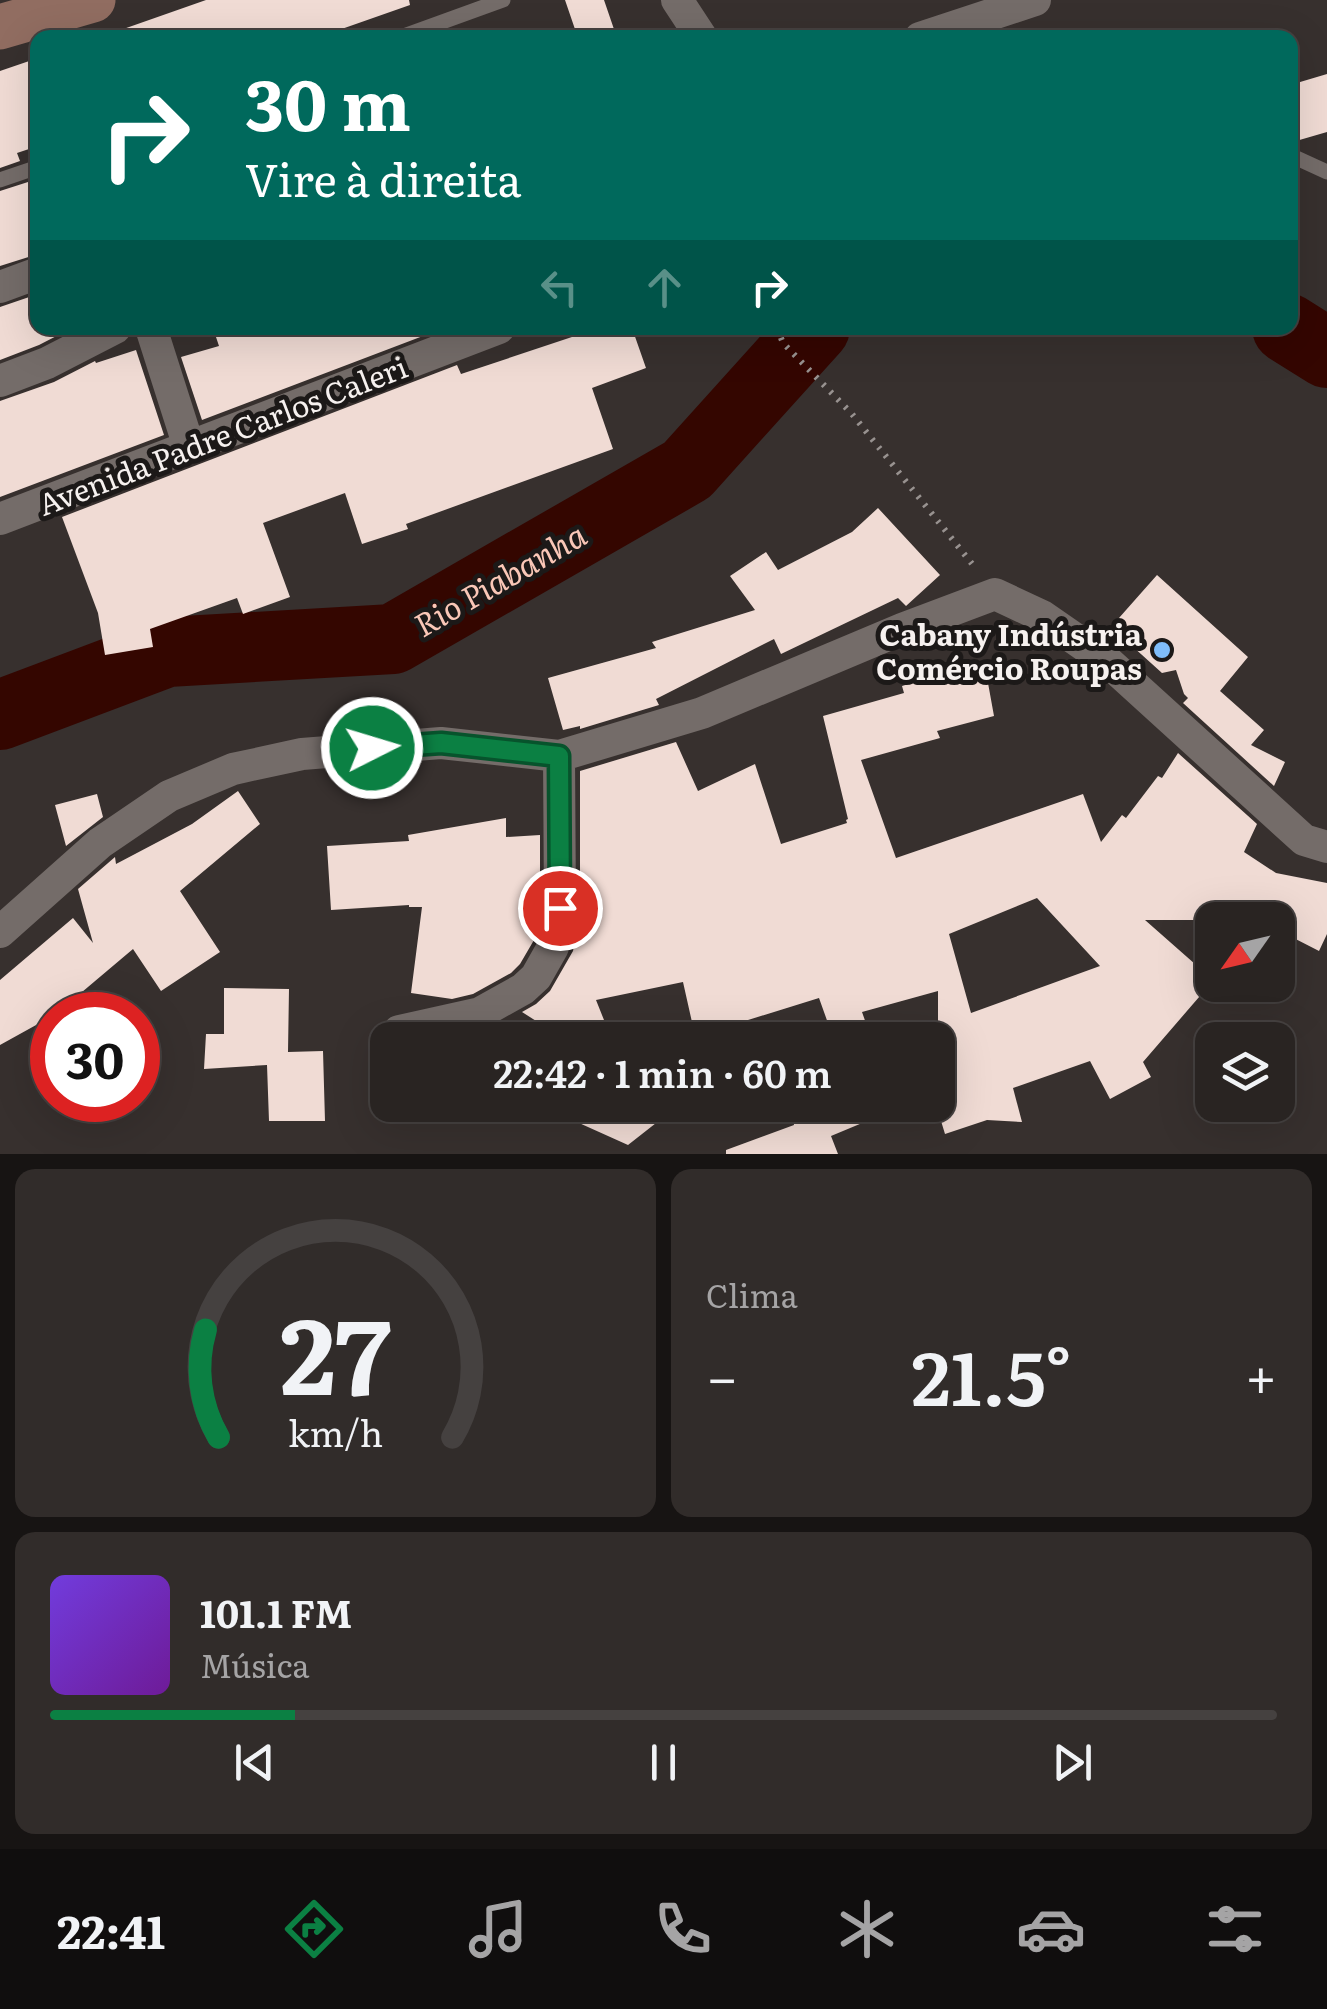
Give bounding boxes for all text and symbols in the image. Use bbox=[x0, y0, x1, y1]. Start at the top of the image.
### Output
text: 30 m bbox=[245, 49, 411, 153]
icon: right bbox=[80, 70, 210, 200]
text: Vire à direita bbox=[245, 144, 521, 211]
icon: left bbox=[532, 260, 587, 315]
icon: ahead bbox=[637, 260, 692, 315]
icon: right bbox=[742, 260, 797, 315]
street label: Avenida Padre Carlos Caleri bbox=[31, 343, 413, 525]
water label: Rio Piabanha bbox=[404, 509, 595, 647]
place label: Cabany Indústria Comércio Roupas bbox=[876, 611, 1143, 689]
marker: Cabany Indústria Comércio Roupas bbox=[1151, 639, 1173, 661]
position arrow bbox=[320, 696, 424, 800]
pin bbox=[518, 866, 603, 951]
icon: arrive bbox=[533, 881, 588, 936]
north arrow bbox=[1195, 902, 1295, 1002]
map controls bbox=[1195, 902, 1295, 1122]
speed limit sign: 30 bbox=[30, 992, 160, 1122]
button: layers bbox=[1195, 1022, 1295, 1122]
text: 22:42 · 1 min · 60 m bbox=[493, 1043, 832, 1100]
text: Clima bbox=[706, 1270, 798, 1318]
text: 27 bbox=[280, 1273, 391, 1427]
text: 21.5° bbox=[911, 1318, 1072, 1429]
text: − bbox=[706, 1333, 738, 1415]
text: + bbox=[1245, 1333, 1277, 1415]
text: km/h bbox=[288, 1405, 383, 1458]
text: 101.1 FM bbox=[200, 1583, 352, 1640]
text: Música bbox=[200, 1640, 310, 1688]
icon: previous bbox=[227, 1735, 282, 1790]
icon: pause bbox=[636, 1735, 691, 1790]
icon: next bbox=[1045, 1735, 1100, 1790]
icon: directions bbox=[279, 1894, 349, 1964]
icon: music bbox=[463, 1894, 533, 1964]
icon: phone bbox=[648, 1894, 718, 1964]
icon: climate bbox=[832, 1894, 902, 1964]
icon: car bbox=[1016, 1894, 1086, 1964]
icon: filters bbox=[1200, 1894, 1270, 1964]
text: 22:41 bbox=[57, 1896, 165, 1963]

